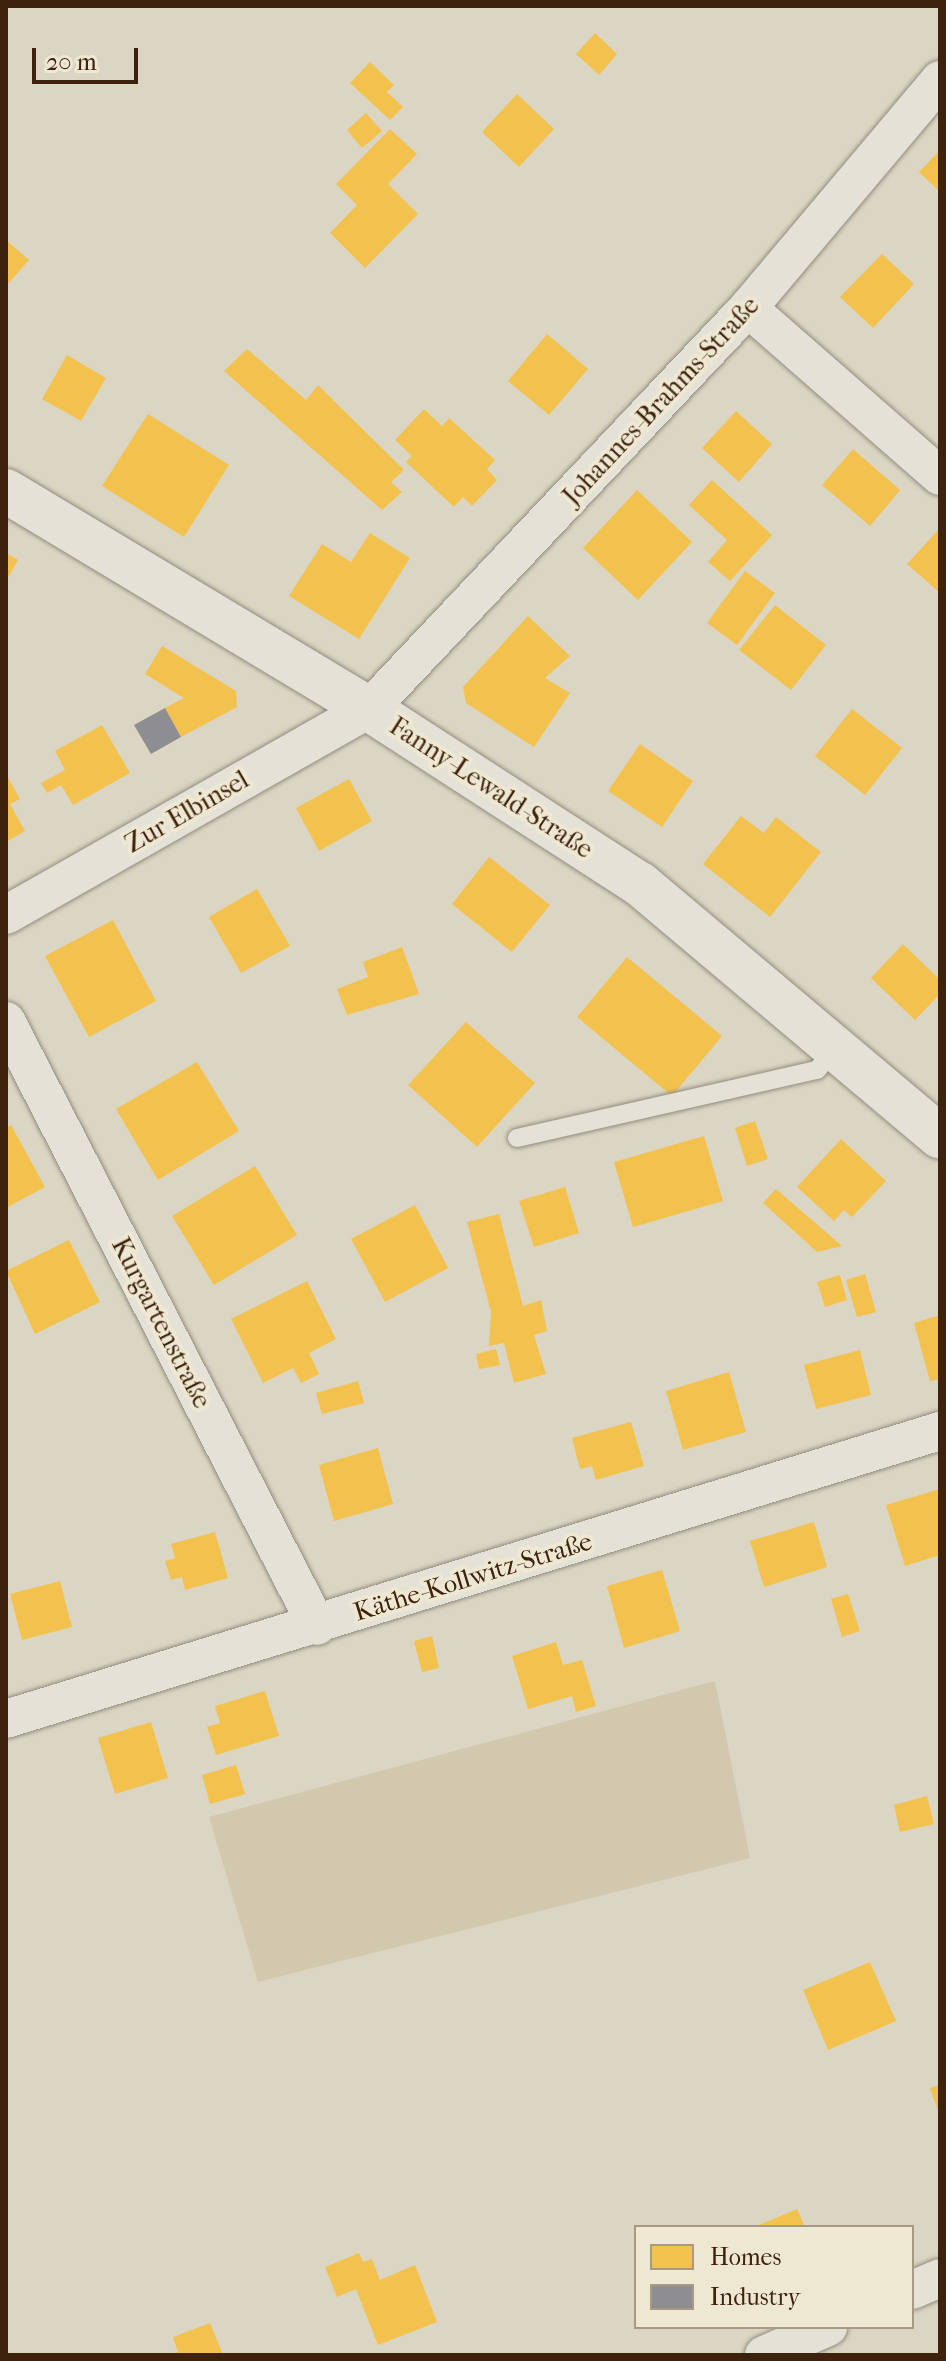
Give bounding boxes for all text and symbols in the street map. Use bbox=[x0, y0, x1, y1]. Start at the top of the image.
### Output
scale bar bbox=[36, 32, 142, 82]
text: 20 m bbox=[46, 48, 97, 76]
street label: Johannes-Brahms-Straße bbox=[556, 290, 766, 512]
street label: Fanny-Lewald-Straße bbox=[383, 711, 599, 865]
street label: Zur Elbinsel bbox=[120, 764, 254, 860]
street label: Kurgartenstraße bbox=[105, 1232, 217, 1414]
street label: Käthe-Kollwitz-Straße bbox=[350, 1526, 596, 1628]
legend bbox=[634, 2225, 914, 2329]
text: Homes bbox=[710, 2243, 781, 2271]
text: Industry bbox=[710, 2283, 800, 2311]

